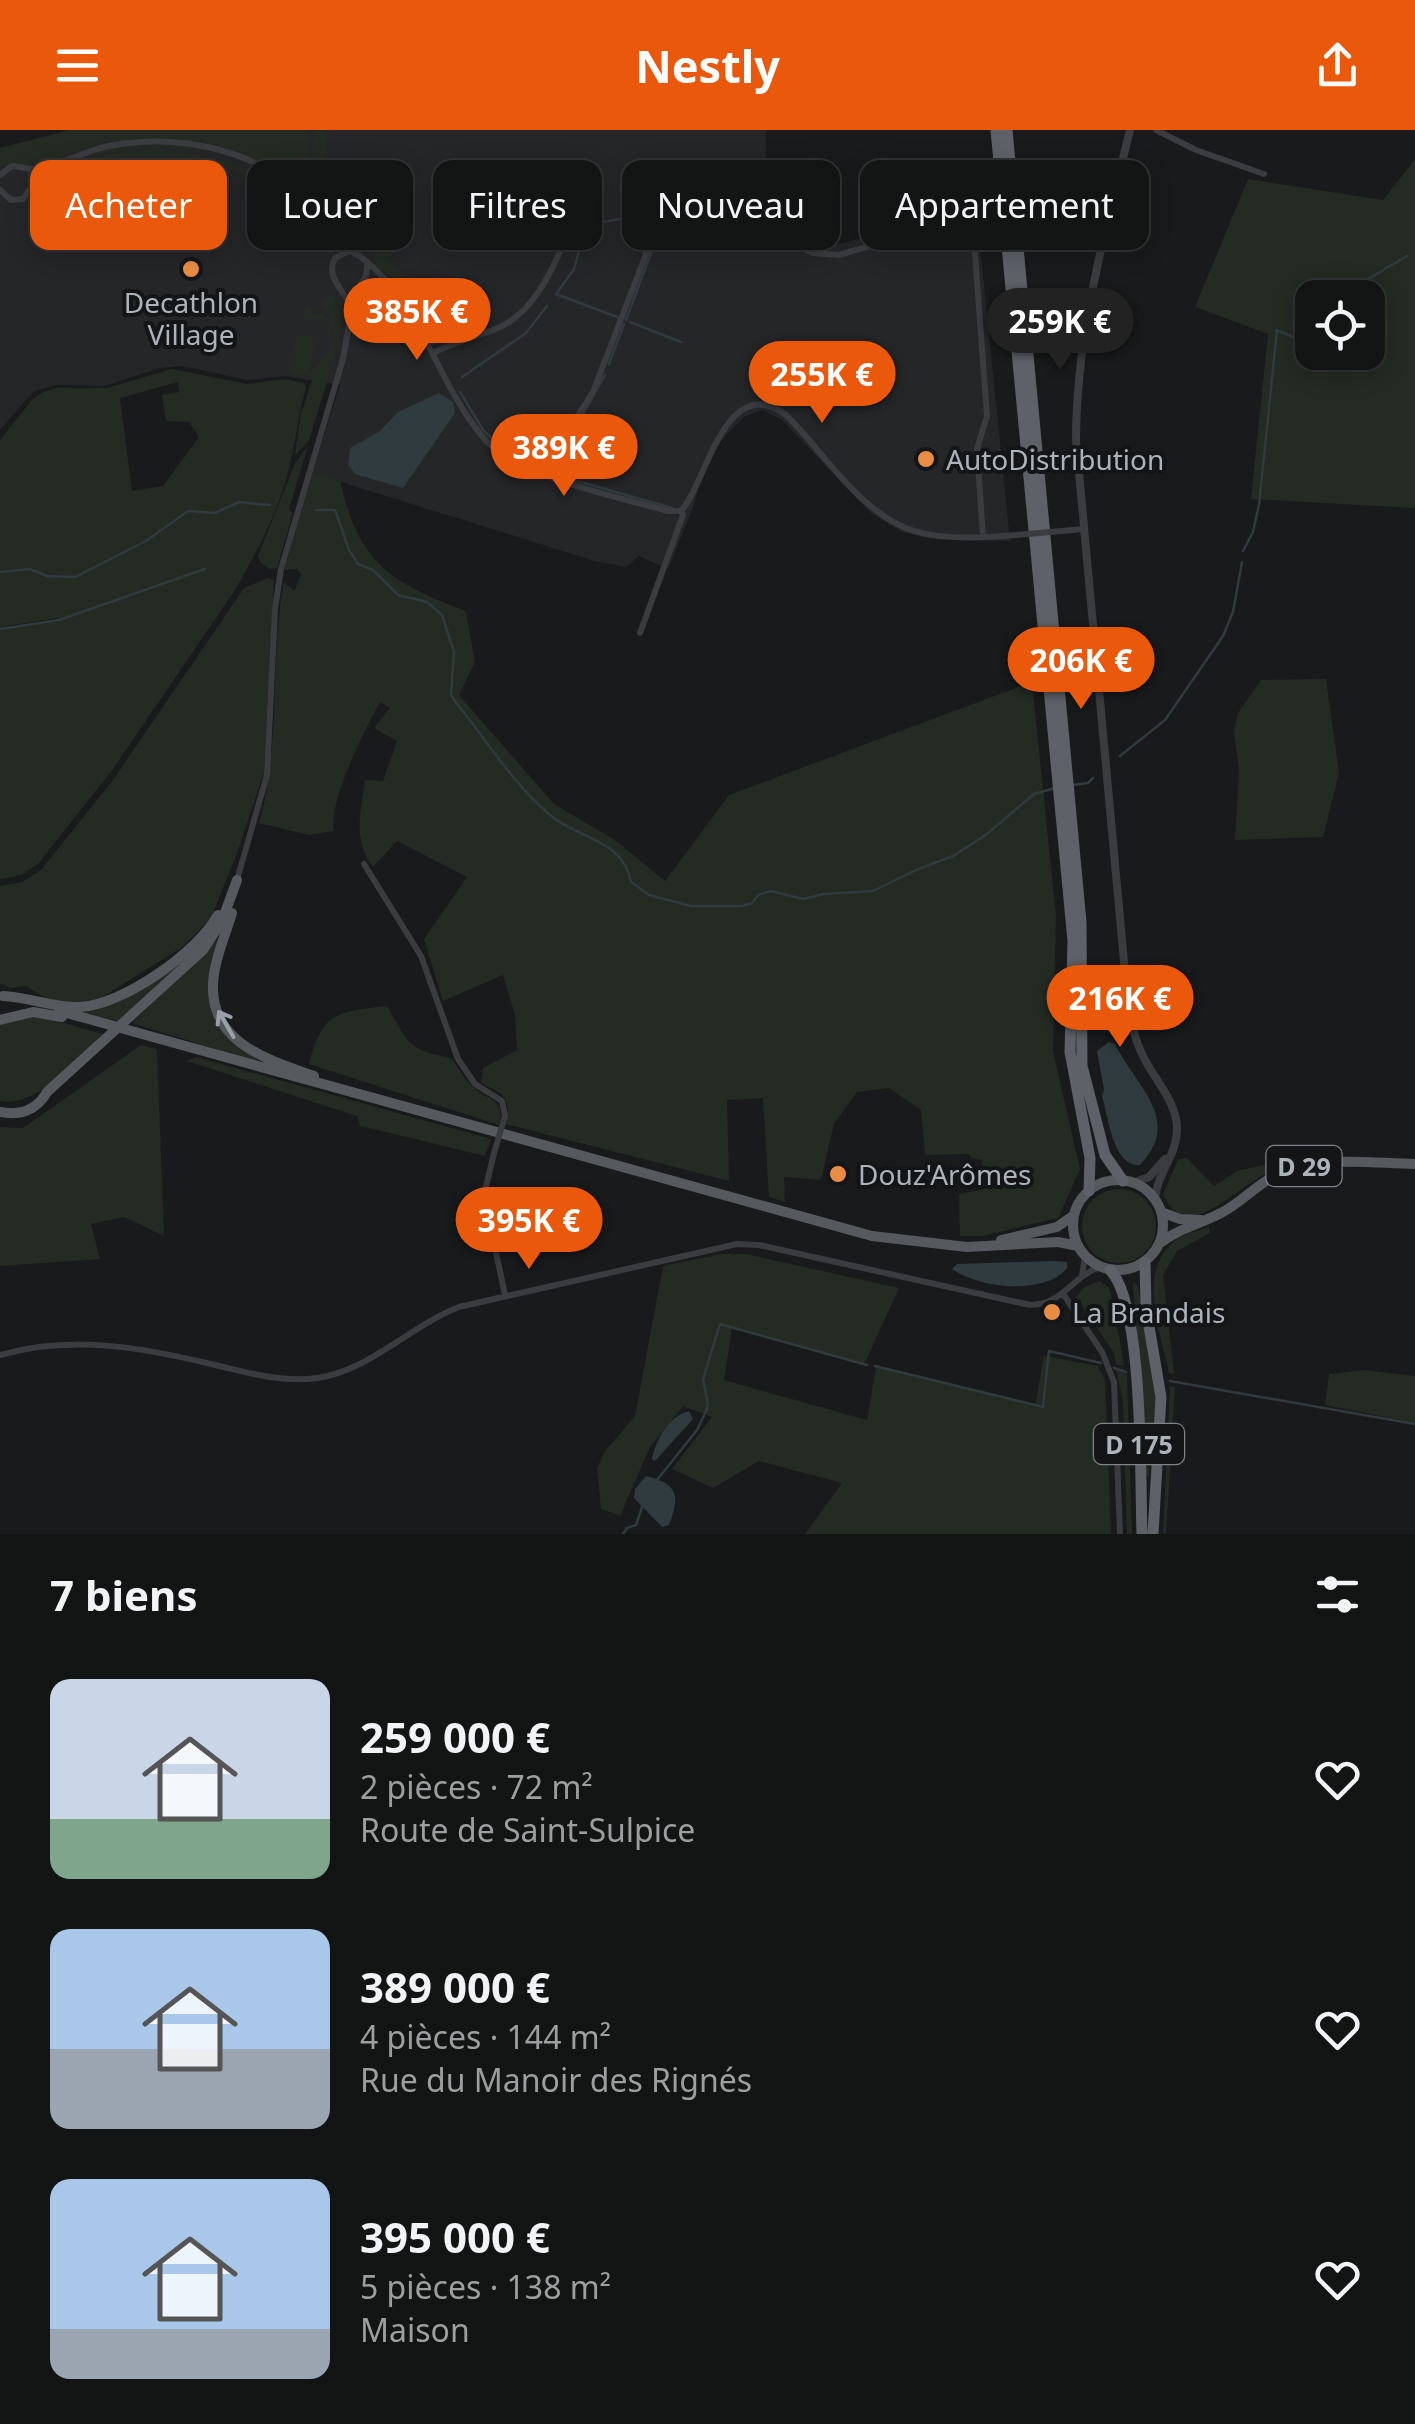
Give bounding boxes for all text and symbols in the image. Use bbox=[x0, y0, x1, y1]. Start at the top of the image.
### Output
text: Nestly bbox=[635, 35, 780, 96]
icon: menu bbox=[50, 38, 105, 93]
icon: share bbox=[1310, 38, 1365, 93]
chip: Acheter bbox=[30, 160, 227, 250]
chip: Louer bbox=[247, 160, 413, 250]
chip: Filtres bbox=[433, 160, 602, 250]
chip: Nouveau bbox=[622, 160, 840, 250]
chip: Appartement bbox=[860, 160, 1149, 250]
marker: Decathlon Village bbox=[180, 258, 202, 280]
pin: 385K € bbox=[336, 278, 498, 363]
map controls bbox=[1295, 280, 1385, 370]
button: locate bbox=[1295, 280, 1385, 370]
place label: Decathlon Village bbox=[124, 283, 258, 353]
pin: 259K € bbox=[979, 288, 1141, 373]
text: 385K € bbox=[366, 289, 468, 332]
text: 259K € bbox=[1009, 299, 1111, 342]
pin: 255K € bbox=[741, 341, 903, 426]
text: 255K € bbox=[771, 352, 873, 395]
pin: 389K € bbox=[483, 414, 645, 499]
text: 389K € bbox=[513, 425, 615, 468]
place label: AutoDistribution bbox=[946, 440, 1164, 478]
marker: AutoDistribution bbox=[915, 448, 937, 470]
pin: 206K € bbox=[1000, 627, 1162, 712]
text: 206K € bbox=[1030, 638, 1132, 681]
pin: 216K € bbox=[1039, 965, 1201, 1050]
text: 216K € bbox=[1069, 976, 1171, 1019]
one-way arrow bbox=[216, 1010, 236, 1038]
road number: D 29 bbox=[1266, 1146, 1342, 1186]
place label: Douz'Arômes bbox=[858, 1155, 1031, 1193]
marker: Douz'Arômes bbox=[827, 1163, 849, 1185]
pin: 395K € bbox=[448, 1187, 610, 1272]
text: 395K € bbox=[478, 1198, 580, 1241]
place label: La Brandais bbox=[1072, 1293, 1225, 1331]
marker: La Brandais bbox=[1041, 1301, 1063, 1323]
road number: D 175 bbox=[1094, 1424, 1184, 1464]
text: 7 biens bbox=[50, 1566, 198, 1623]
icon: filters bbox=[1310, 1567, 1365, 1622]
text: 259 000 € bbox=[360, 1708, 550, 1765]
icon: home bbox=[130, 1719, 250, 1839]
icon: heart bbox=[1310, 1752, 1365, 1807]
text: 2 pièces · 72 m² bbox=[360, 1765, 593, 1808]
text: Route de Saint-Sulpice bbox=[360, 1808, 695, 1851]
text: 389 000 € bbox=[360, 1958, 550, 2015]
icon: home bbox=[130, 1969, 250, 2089]
icon: heart bbox=[1310, 2002, 1365, 2057]
text: 4 pièces · 144 m² bbox=[360, 2015, 611, 2058]
text: Rue du Manoir des Rignés bbox=[360, 2058, 752, 2101]
text: 395 000 € bbox=[360, 2208, 550, 2265]
icon: home bbox=[130, 2219, 250, 2339]
icon: heart bbox=[1310, 2252, 1365, 2307]
text: 5 pièces · 138 m² bbox=[360, 2265, 611, 2308]
text: Maison bbox=[360, 2308, 470, 2351]

